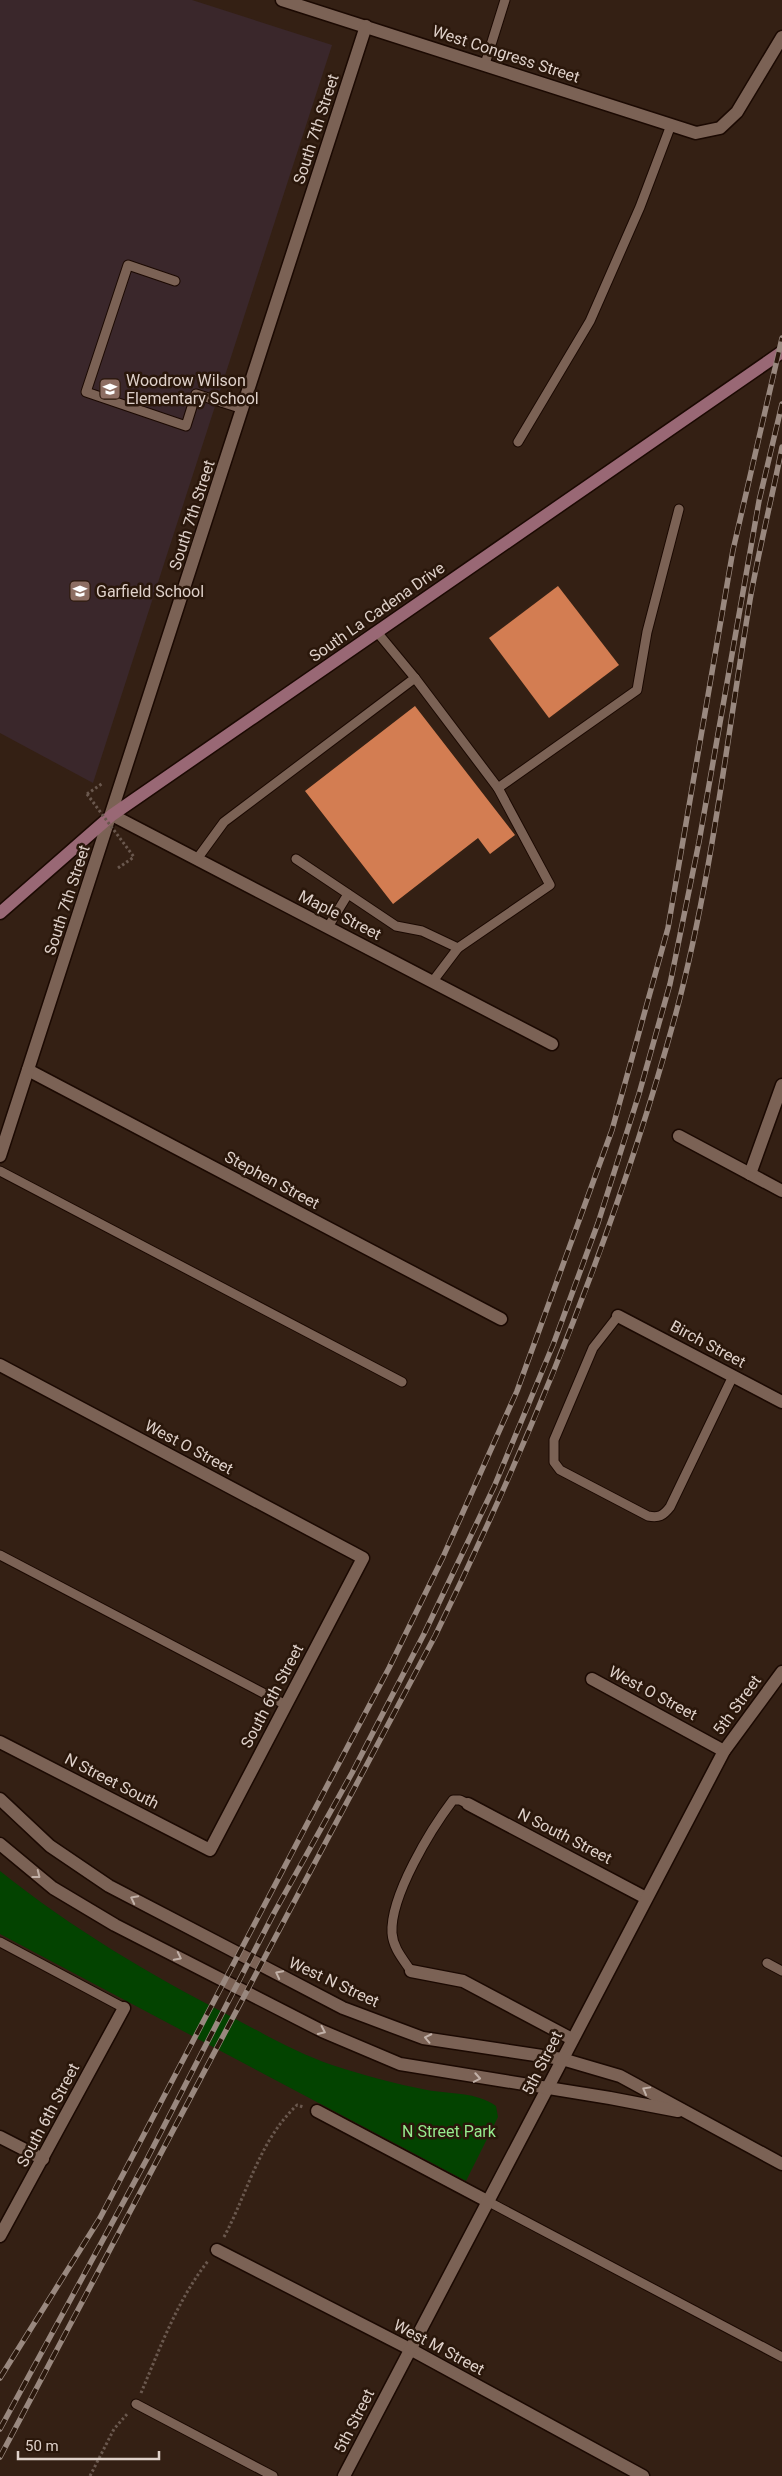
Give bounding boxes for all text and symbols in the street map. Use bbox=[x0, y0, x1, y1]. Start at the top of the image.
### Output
street label: West Congress Street bbox=[430, 21, 582, 87]
street label: South 7th Street bbox=[289, 72, 343, 186]
place label: Woodrow Wilson Elementary School bbox=[126, 371, 259, 408]
school or university icon: Woodrow Wilson Elementary School bbox=[98, 377, 122, 401]
street label: South 7th Street bbox=[165, 458, 219, 572]
street label: South La Cadena Drive bbox=[306, 558, 448, 666]
school or university icon: Garfield School bbox=[68, 579, 92, 603]
place label: Garfield School bbox=[96, 582, 204, 601]
street label: South 7th Street bbox=[40, 843, 94, 957]
street label: Maple Street bbox=[295, 886, 385, 944]
street label: Stephen Street bbox=[221, 1147, 323, 1213]
street label: Birch Street bbox=[667, 1316, 749, 1372]
street label: West O Street bbox=[142, 1416, 236, 1478]
street label: South 6th Street bbox=[237, 1641, 307, 1751]
street label: West O Street bbox=[606, 1662, 700, 1724]
street label: 5th Street bbox=[709, 1671, 765, 1739]
street label: N Street South bbox=[62, 1749, 162, 1813]
street label: N South Street bbox=[515, 1804, 615, 1868]
one-way arrow bbox=[31, 1870, 40, 1878]
one-way arrow bbox=[131, 1895, 140, 1905]
one-way arrow bbox=[173, 1951, 182, 1961]
street label: West N Street bbox=[286, 1953, 382, 2011]
one-way arrow bbox=[275, 1970, 284, 1980]
one-way arrow bbox=[317, 2025, 326, 2035]
street label: 5th Street bbox=[518, 2028, 566, 2098]
one-way arrow bbox=[423, 2033, 432, 2044]
street label: South 6th Street bbox=[13, 2060, 83, 2170]
one-way arrow bbox=[472, 2072, 481, 2082]
one-way arrow bbox=[643, 2086, 652, 2096]
park label: N Street Park bbox=[402, 2122, 497, 2141]
street label: West M Street bbox=[390, 2315, 488, 2379]
street label: 5th Street bbox=[330, 2386, 378, 2456]
scale bar bbox=[18, 2428, 159, 2460]
text: 50 m bbox=[25, 2437, 59, 2455]

